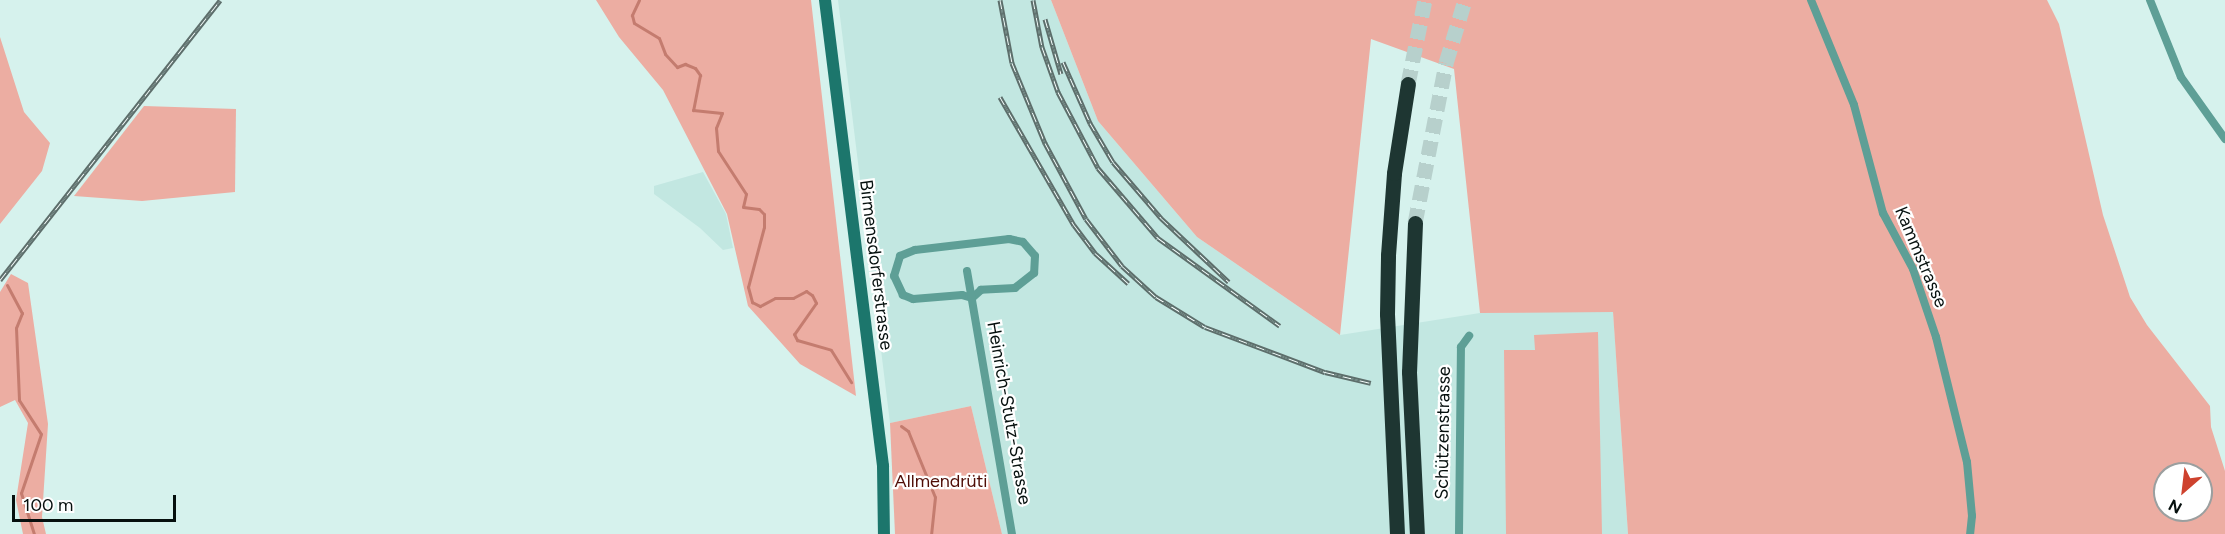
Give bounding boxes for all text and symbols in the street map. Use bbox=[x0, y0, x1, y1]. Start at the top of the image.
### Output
street label: Birmensdorferstrasse bbox=[855, 179, 897, 351]
street label: Kammstrasse bbox=[1890, 203, 1952, 311]
street label: Heinrich-Stutz-Strasse bbox=[982, 320, 1036, 506]
street label: Schützenstrasse bbox=[1431, 366, 1455, 500]
north arrow bbox=[2153, 462, 2213, 522]
park label: Allmendrüti bbox=[895, 470, 987, 492]
scale bar bbox=[15, 483, 178, 521]
text: 100 m bbox=[23, 494, 73, 516]
text: N bbox=[2165, 495, 2185, 518]

